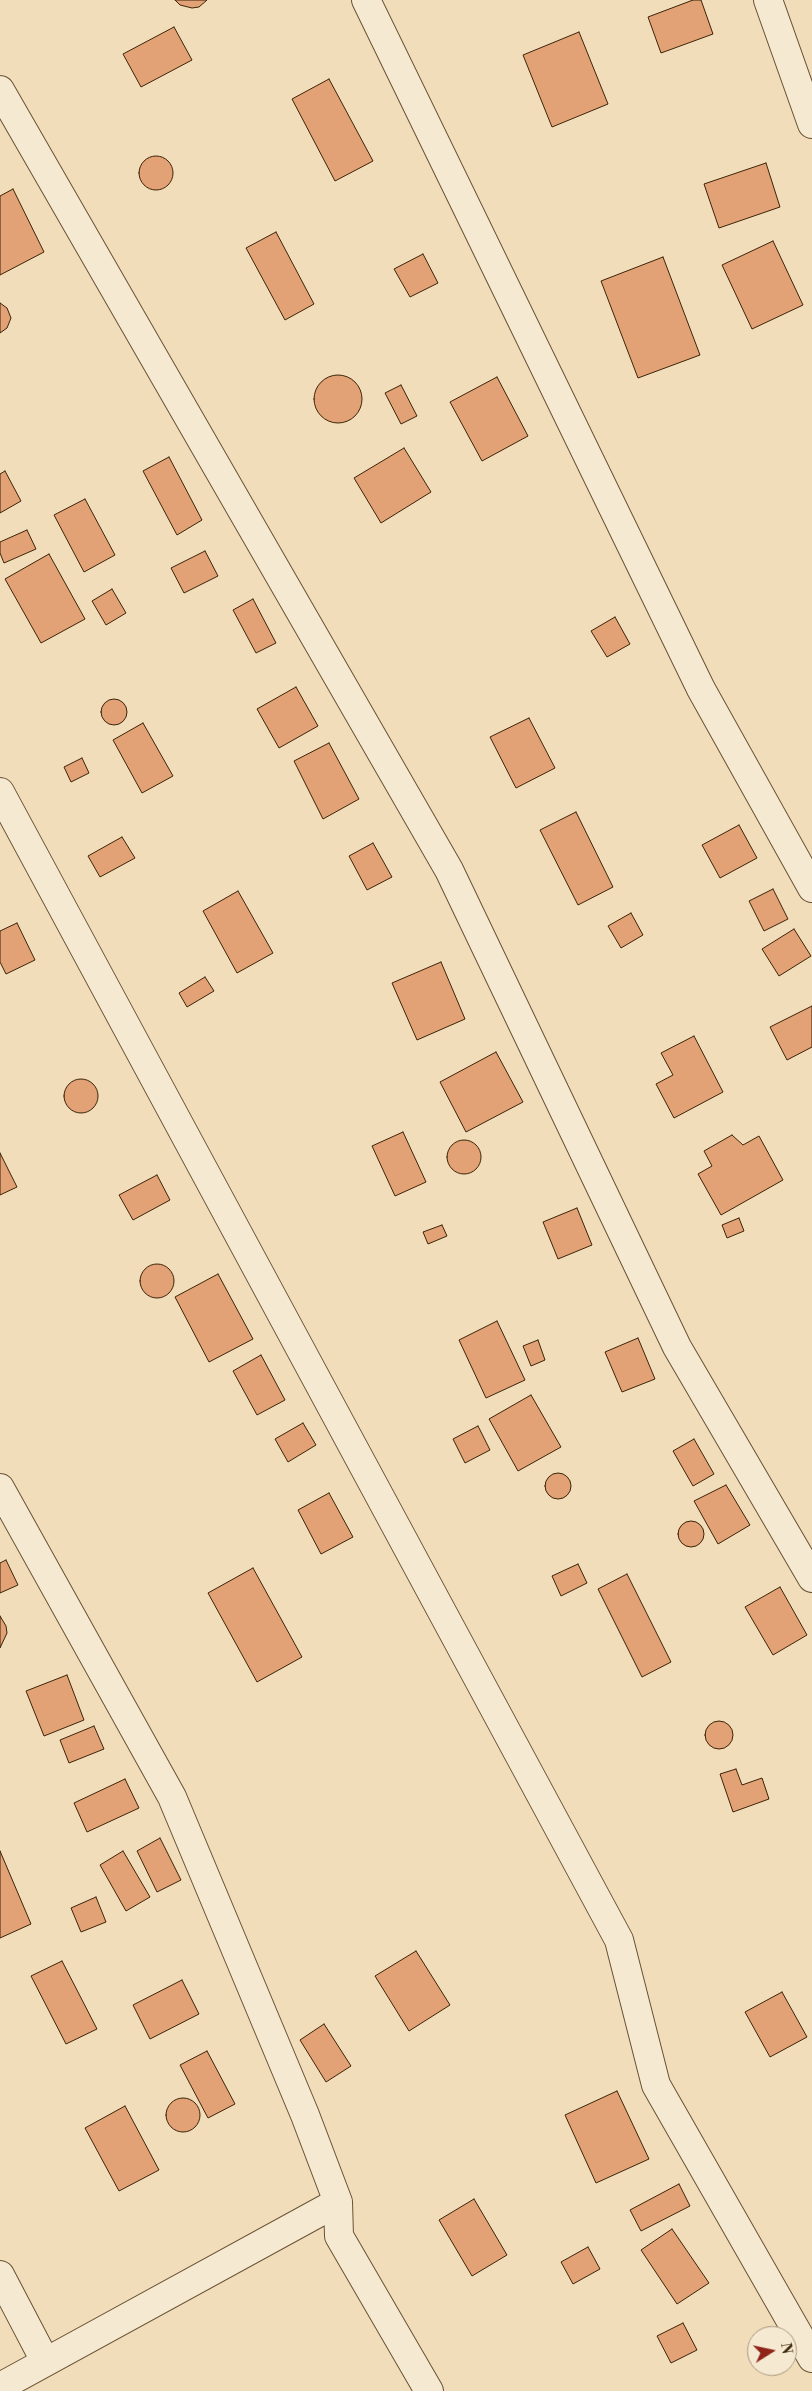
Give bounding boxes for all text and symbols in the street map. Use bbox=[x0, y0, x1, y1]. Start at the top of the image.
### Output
north arrow bbox=[747, 2326, 797, 2376]
text: N bbox=[776, 2342, 796, 2356]

